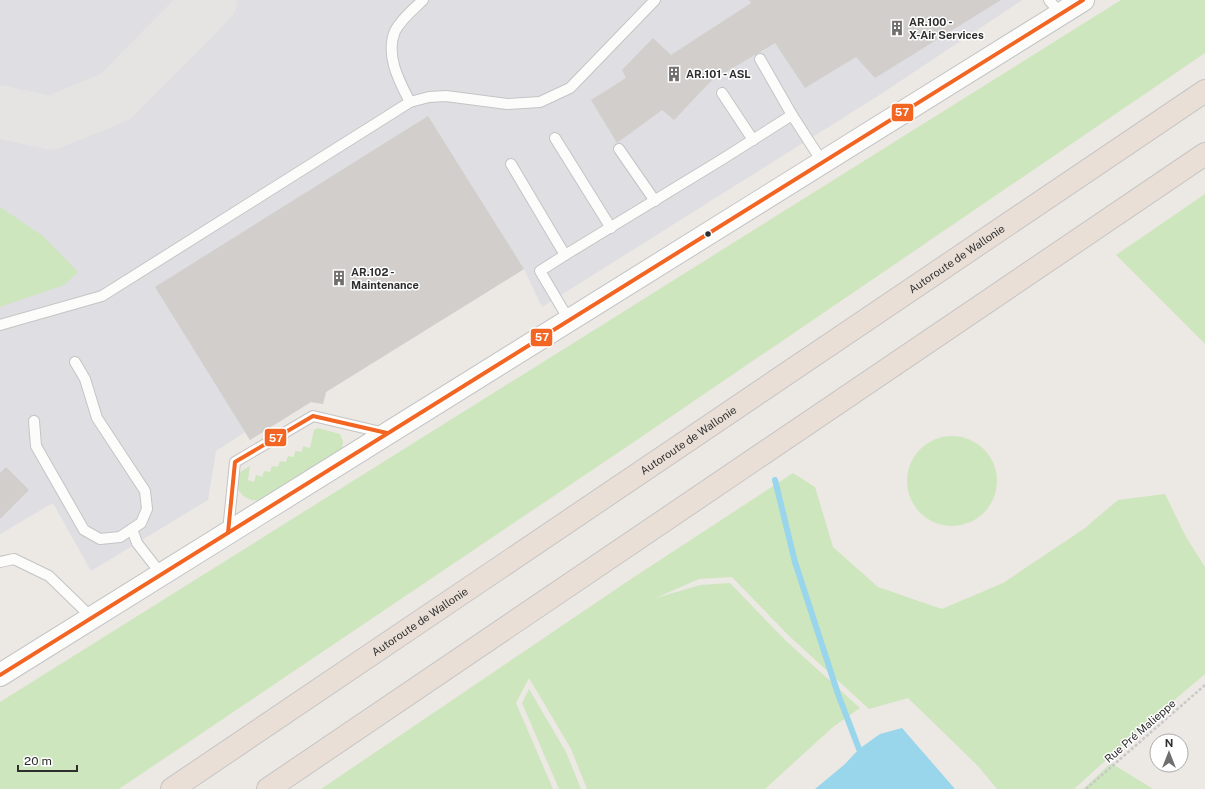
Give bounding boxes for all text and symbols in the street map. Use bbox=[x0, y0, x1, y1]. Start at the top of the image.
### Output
place label: AR.100 - X-Air Services bbox=[909, 16, 984, 41]
building icon: AR.100 - X-Air Services bbox=[888, 19, 906, 37]
building icon: AR.101 - ASL bbox=[665, 65, 683, 83]
place label: AR.101 - ASL bbox=[686, 68, 751, 80]
line badge: 57 bbox=[891, 103, 914, 122]
text: 57 bbox=[895, 106, 909, 118]
street label: Autoroute de Wallonie bbox=[906, 222, 1007, 295]
unlabelled marker bbox=[703, 229, 713, 239]
place label: AR.102 - Maintenance bbox=[351, 266, 419, 291]
building icon: AR.102 - Maintenance bbox=[330, 269, 348, 287]
line badge: 57 bbox=[530, 328, 553, 347]
text: 57 bbox=[535, 331, 549, 343]
street label: Autoroute de Wallonie bbox=[638, 404, 738, 477]
line badge: 57 bbox=[264, 428, 287, 447]
text: 57 bbox=[269, 432, 283, 444]
street label: Autoroute de Wallonie bbox=[369, 585, 470, 658]
street label: Rue Pré Malieppe bbox=[1102, 697, 1178, 765]
north arrow bbox=[1149, 733, 1189, 773]
text: N bbox=[1165, 737, 1173, 749]
scale bar bbox=[18, 747, 77, 773]
text: 20 m bbox=[24, 754, 52, 768]

